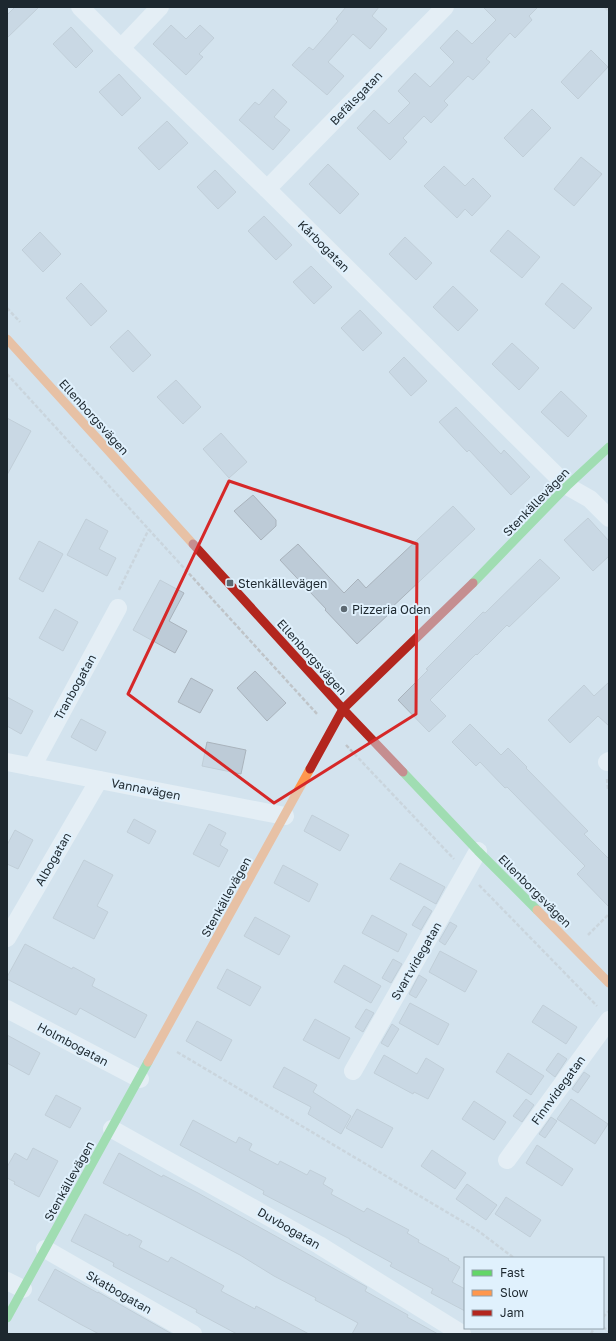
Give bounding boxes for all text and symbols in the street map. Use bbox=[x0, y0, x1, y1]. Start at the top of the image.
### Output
street label: Befälsgatan bbox=[327, 68, 385, 128]
street label: Kårbogatan bbox=[295, 217, 353, 275]
street label: Ellenborgsvägen bbox=[56, 376, 132, 458]
street label: Stenkällevägen bbox=[500, 465, 572, 539]
place label: Stenkällevägen bbox=[238, 576, 327, 591]
marker: Stenkällevägen bbox=[225, 578, 235, 588]
place label: Pizzeria Oden bbox=[352, 602, 431, 617]
marker: Pizzeria Oden bbox=[339, 604, 349, 614]
street label: Ellenborgsvägen bbox=[274, 616, 350, 698]
street label: Tranbogatan bbox=[51, 652, 99, 722]
street label: Vannavägen bbox=[110, 775, 182, 803]
street label: Albogatan bbox=[32, 830, 74, 888]
street label: Ellenborgsvägen bbox=[495, 851, 575, 931]
street label: Stenkällevägen bbox=[198, 854, 254, 940]
street label: Svartvidegatan bbox=[388, 919, 444, 1003]
street label: Holmbogatan bbox=[35, 1019, 111, 1069]
street label: Finnvidegatan bbox=[528, 1052, 588, 1128]
street label: Stenkällevägen bbox=[41, 1138, 97, 1224]
street label: Duvbogatan bbox=[255, 1204, 323, 1252]
legend bbox=[464, 1257, 604, 1329]
text: Fast bbox=[500, 1265, 525, 1280]
street label: Skatbogatan bbox=[83, 1267, 155, 1317]
text: Slow bbox=[500, 1285, 528, 1300]
text: Jam bbox=[500, 1305, 524, 1320]

